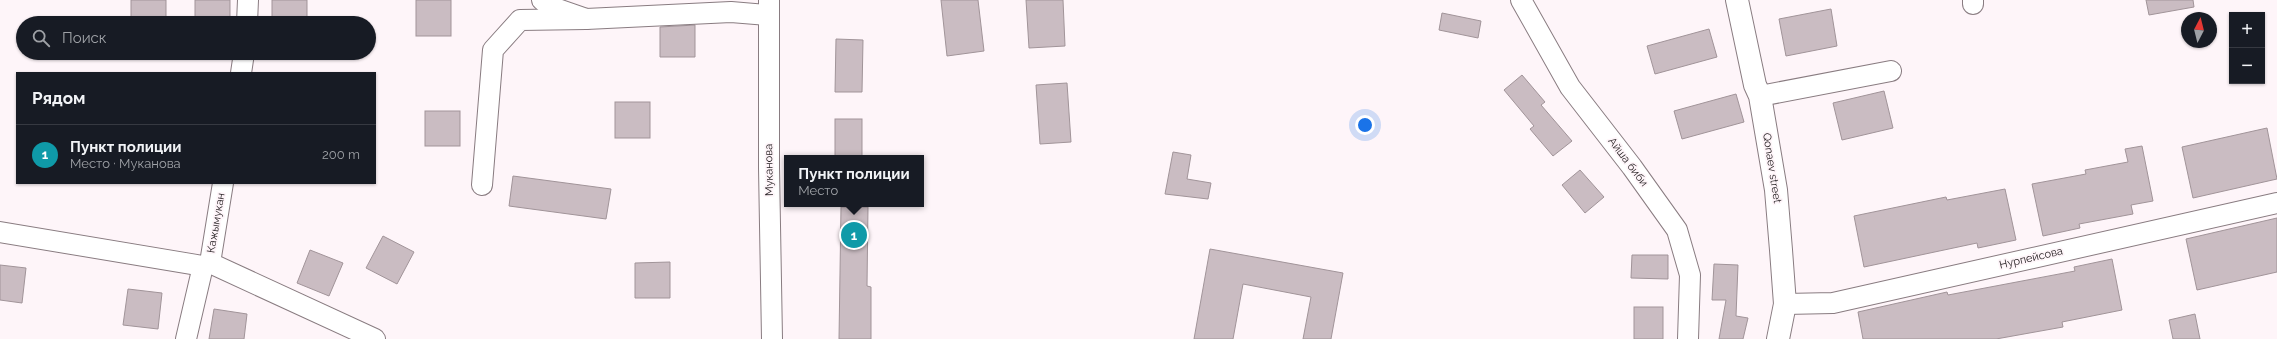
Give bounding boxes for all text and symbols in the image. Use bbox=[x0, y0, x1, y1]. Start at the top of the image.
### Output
north arrow bbox=[2181, 12, 2217, 48]
map controls bbox=[2229, 12, 2265, 84]
button: + bbox=[2229, 12, 2265, 48]
search box bbox=[16, 16, 376, 60]
icon: search bbox=[30, 27, 52, 49]
text: Поиск bbox=[62, 29, 107, 47]
button: − bbox=[2229, 48, 2265, 84]
text: Рядом bbox=[32, 88, 85, 108]
your location bbox=[1355, 115, 1375, 135]
street label: Qonaev street bbox=[1760, 132, 1784, 204]
street label: Айша биби bbox=[1605, 135, 1651, 189]
text: Пункт полиции bbox=[70, 138, 181, 156]
street label: Муканова bbox=[762, 144, 776, 196]
text: 1 bbox=[42, 147, 48, 162]
text: 200 m bbox=[322, 147, 360, 162]
popup bbox=[784, 155, 924, 207]
text: Место · Муканова bbox=[70, 156, 181, 171]
text: Пункт полиции bbox=[798, 165, 910, 183]
text: Место bbox=[798, 183, 838, 198]
street label: Кажымукан bbox=[204, 192, 228, 254]
pin: 1 bbox=[841, 220, 867, 250]
street label: Нурпейсова bbox=[1998, 244, 2064, 272]

